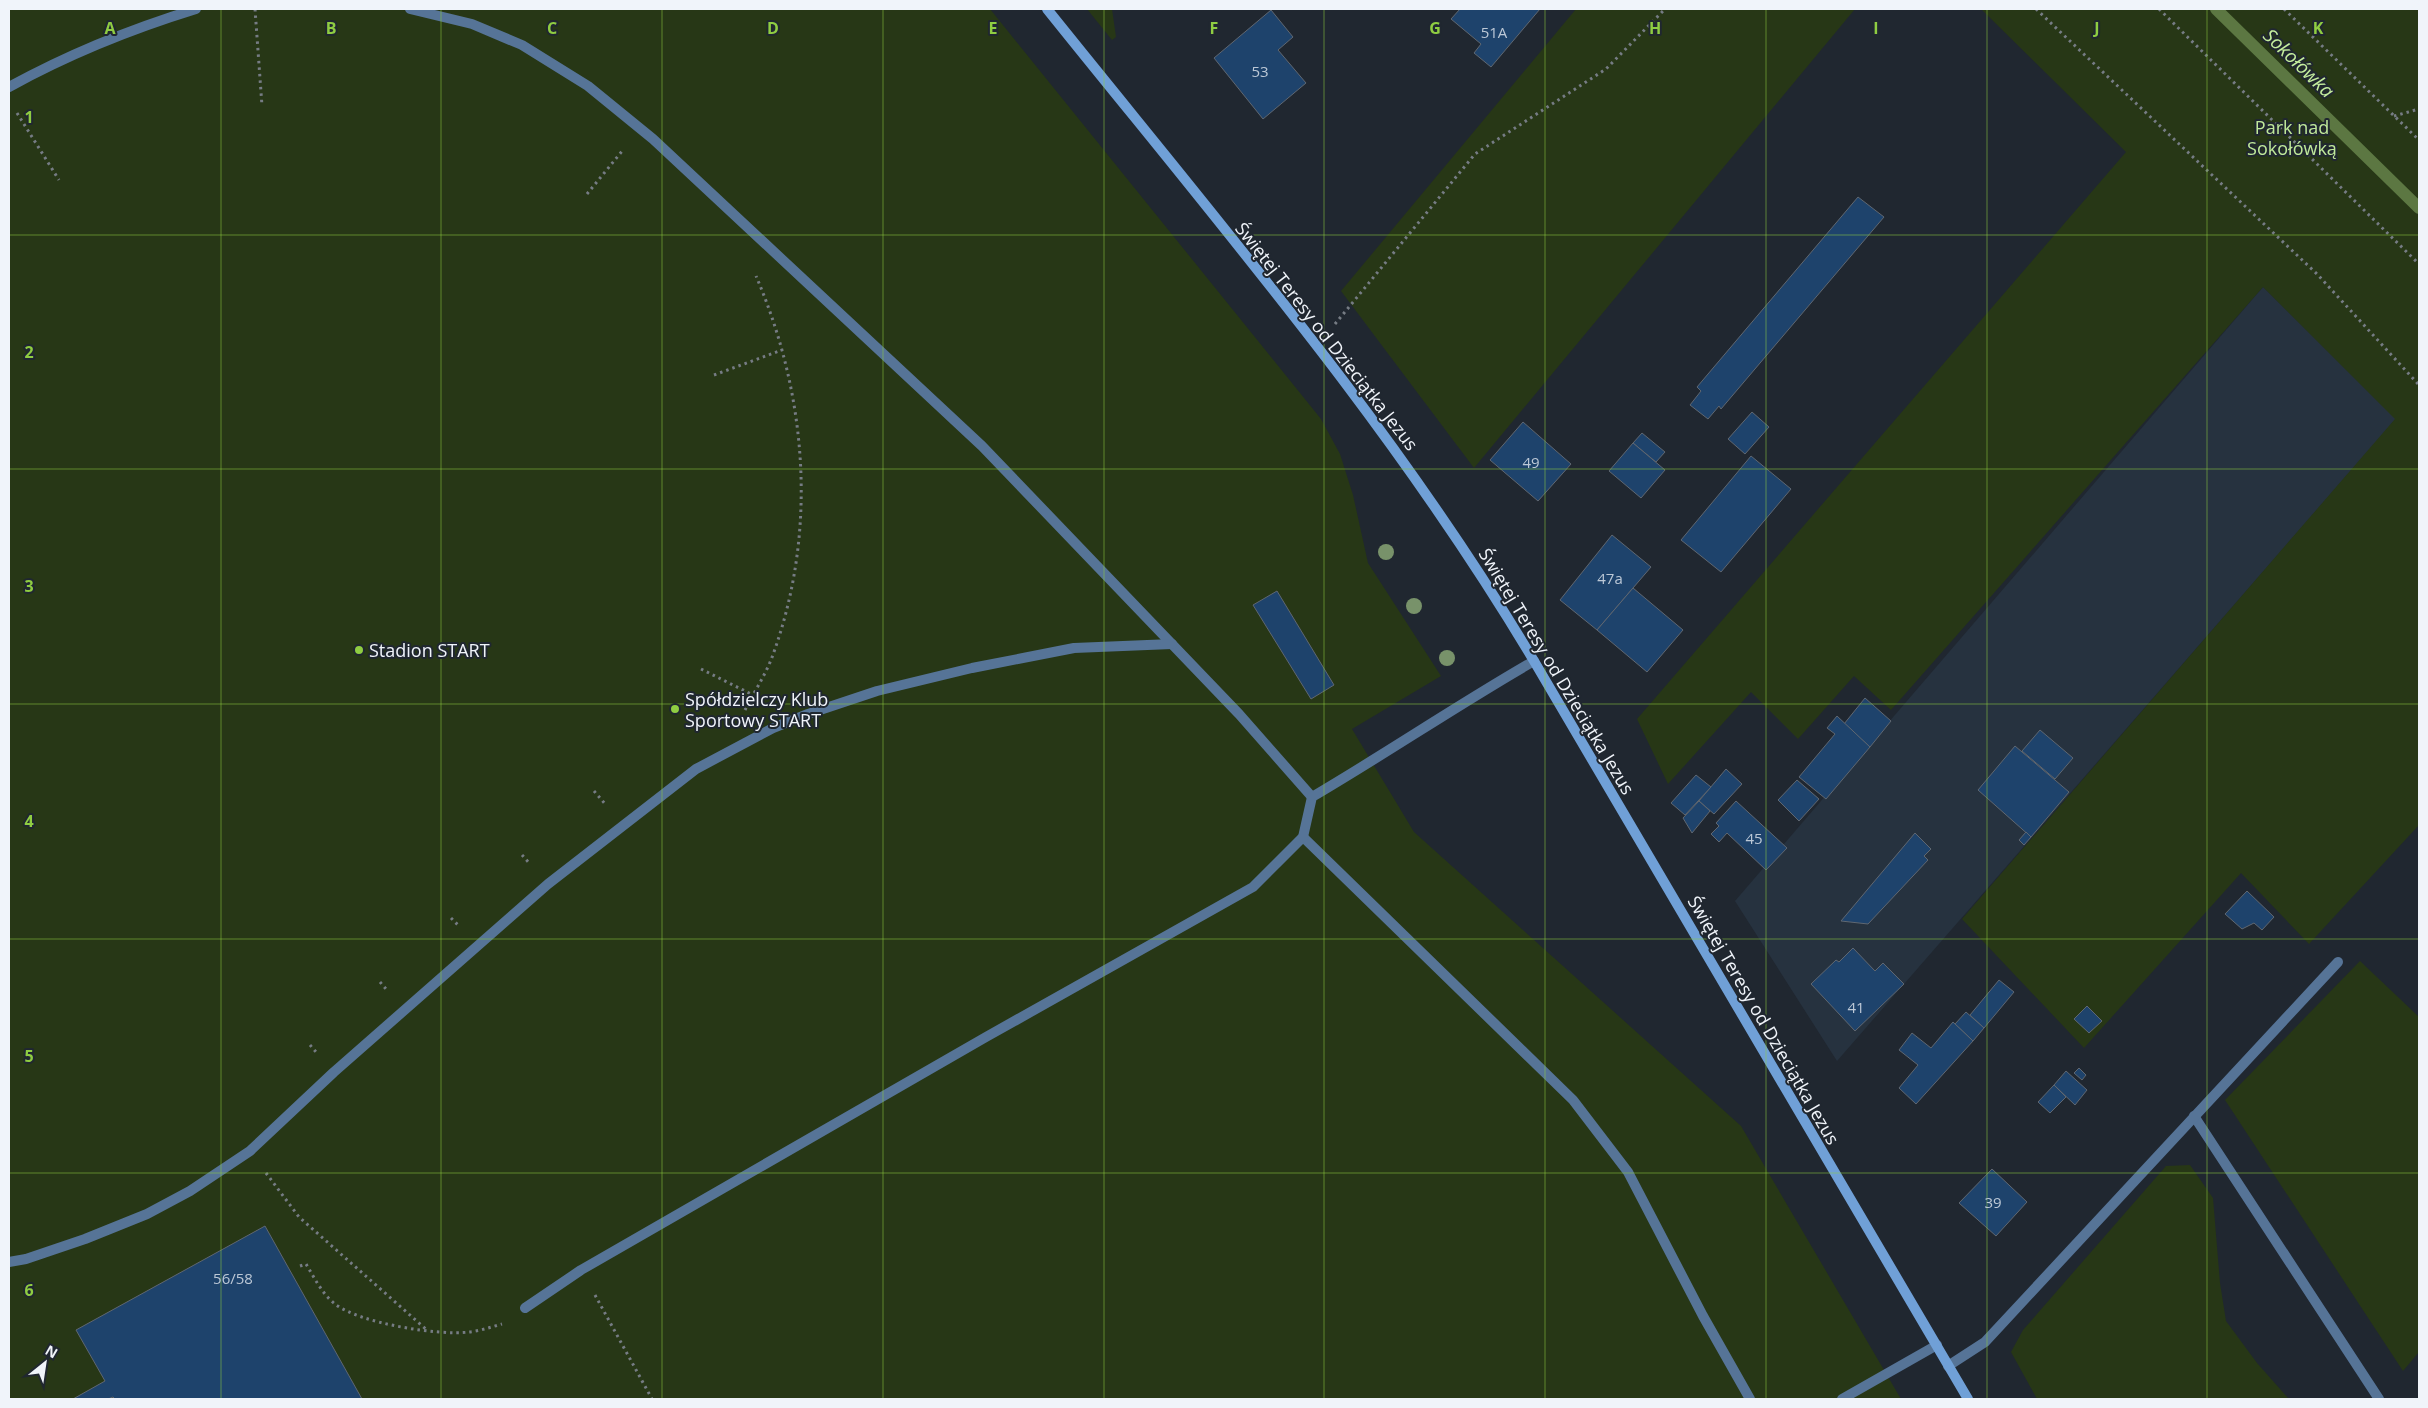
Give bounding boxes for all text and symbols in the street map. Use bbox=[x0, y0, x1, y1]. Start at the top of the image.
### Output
text: A bbox=[104, 17, 116, 39]
text: B bbox=[326, 17, 336, 39]
text: C bbox=[547, 17, 557, 39]
text: D bbox=[767, 17, 779, 39]
text: E bbox=[989, 17, 998, 39]
text: F bbox=[1210, 17, 1218, 39]
text: G bbox=[1429, 17, 1441, 39]
text: H bbox=[1649, 17, 1661, 39]
text: I bbox=[1873, 17, 1879, 39]
text: J bbox=[2092, 17, 2100, 39]
text: K bbox=[2313, 17, 2324, 39]
house number: 51A bbox=[1481, 22, 1508, 42]
water label: Sokołówka bbox=[2258, 23, 2340, 104]
house number: 53 bbox=[1251, 61, 1269, 81]
text: 1 bbox=[24, 106, 34, 128]
park label: Park nad Sokołówką bbox=[2247, 115, 2337, 160]
street label: Świętej Teresy od Dzieciątka Jezus bbox=[1230, 217, 1424, 455]
text: 2 bbox=[24, 341, 34, 363]
house number: 49 bbox=[1522, 452, 1540, 472]
street label: Świętej Teresy od Dzieciątka Jezus bbox=[1474, 543, 1640, 799]
house number: 47a bbox=[1597, 568, 1623, 588]
text: 3 bbox=[24, 575, 34, 597]
place label: Stadion START bbox=[369, 638, 490, 662]
marker: Stadion START bbox=[353, 644, 365, 656]
place label: Spółdzielczy Klub Sportowy START bbox=[685, 687, 828, 732]
marker: Spółdzielczy Klub Sportowy START bbox=[669, 703, 681, 715]
text: 4 bbox=[24, 810, 34, 832]
house number: 45 bbox=[1745, 828, 1763, 848]
street label: Świętej Teresy od Dzieciątka Jezus bbox=[1683, 891, 1845, 1149]
house number: 41 bbox=[1847, 997, 1865, 1017]
text: 5 bbox=[24, 1045, 34, 1067]
house number: 39 bbox=[1984, 1192, 2002, 1212]
house number: 56/58 bbox=[213, 1268, 253, 1288]
text: 6 bbox=[24, 1279, 34, 1301]
north arrow bbox=[20, 1338, 70, 1388]
text: N bbox=[42, 1340, 61, 1362]

